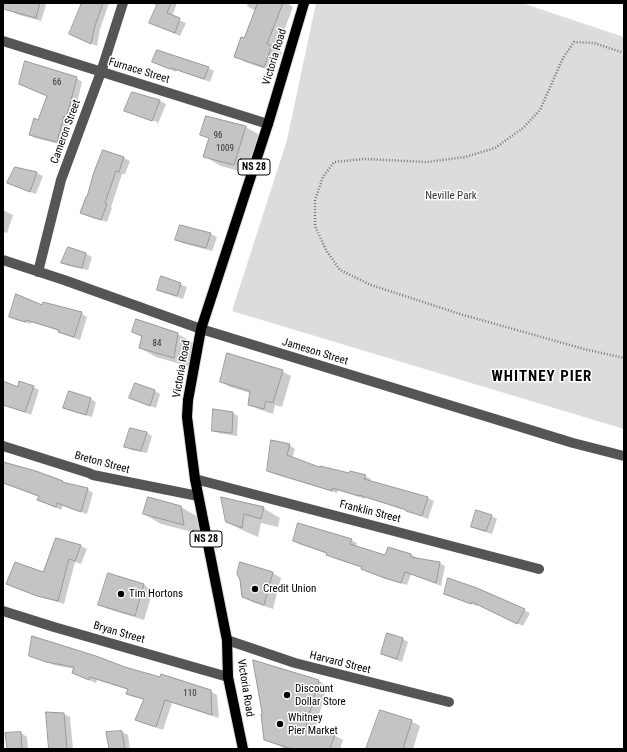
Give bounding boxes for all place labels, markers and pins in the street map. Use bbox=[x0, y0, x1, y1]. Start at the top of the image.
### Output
place label: Credit Union bbox=[263, 582, 316, 596]
marker: Credit Union bbox=[250, 584, 260, 594]
place label: Tim Hortons bbox=[129, 587, 183, 601]
marker: Tim Hortons bbox=[116, 589, 126, 599]
place label: Discount Dollar Store bbox=[295, 682, 346, 708]
marker: Discount Dollar Store bbox=[282, 690, 292, 700]
place label: Whitney Pier Market bbox=[288, 711, 338, 737]
marker: Whitney Pier Market bbox=[275, 719, 285, 729]

